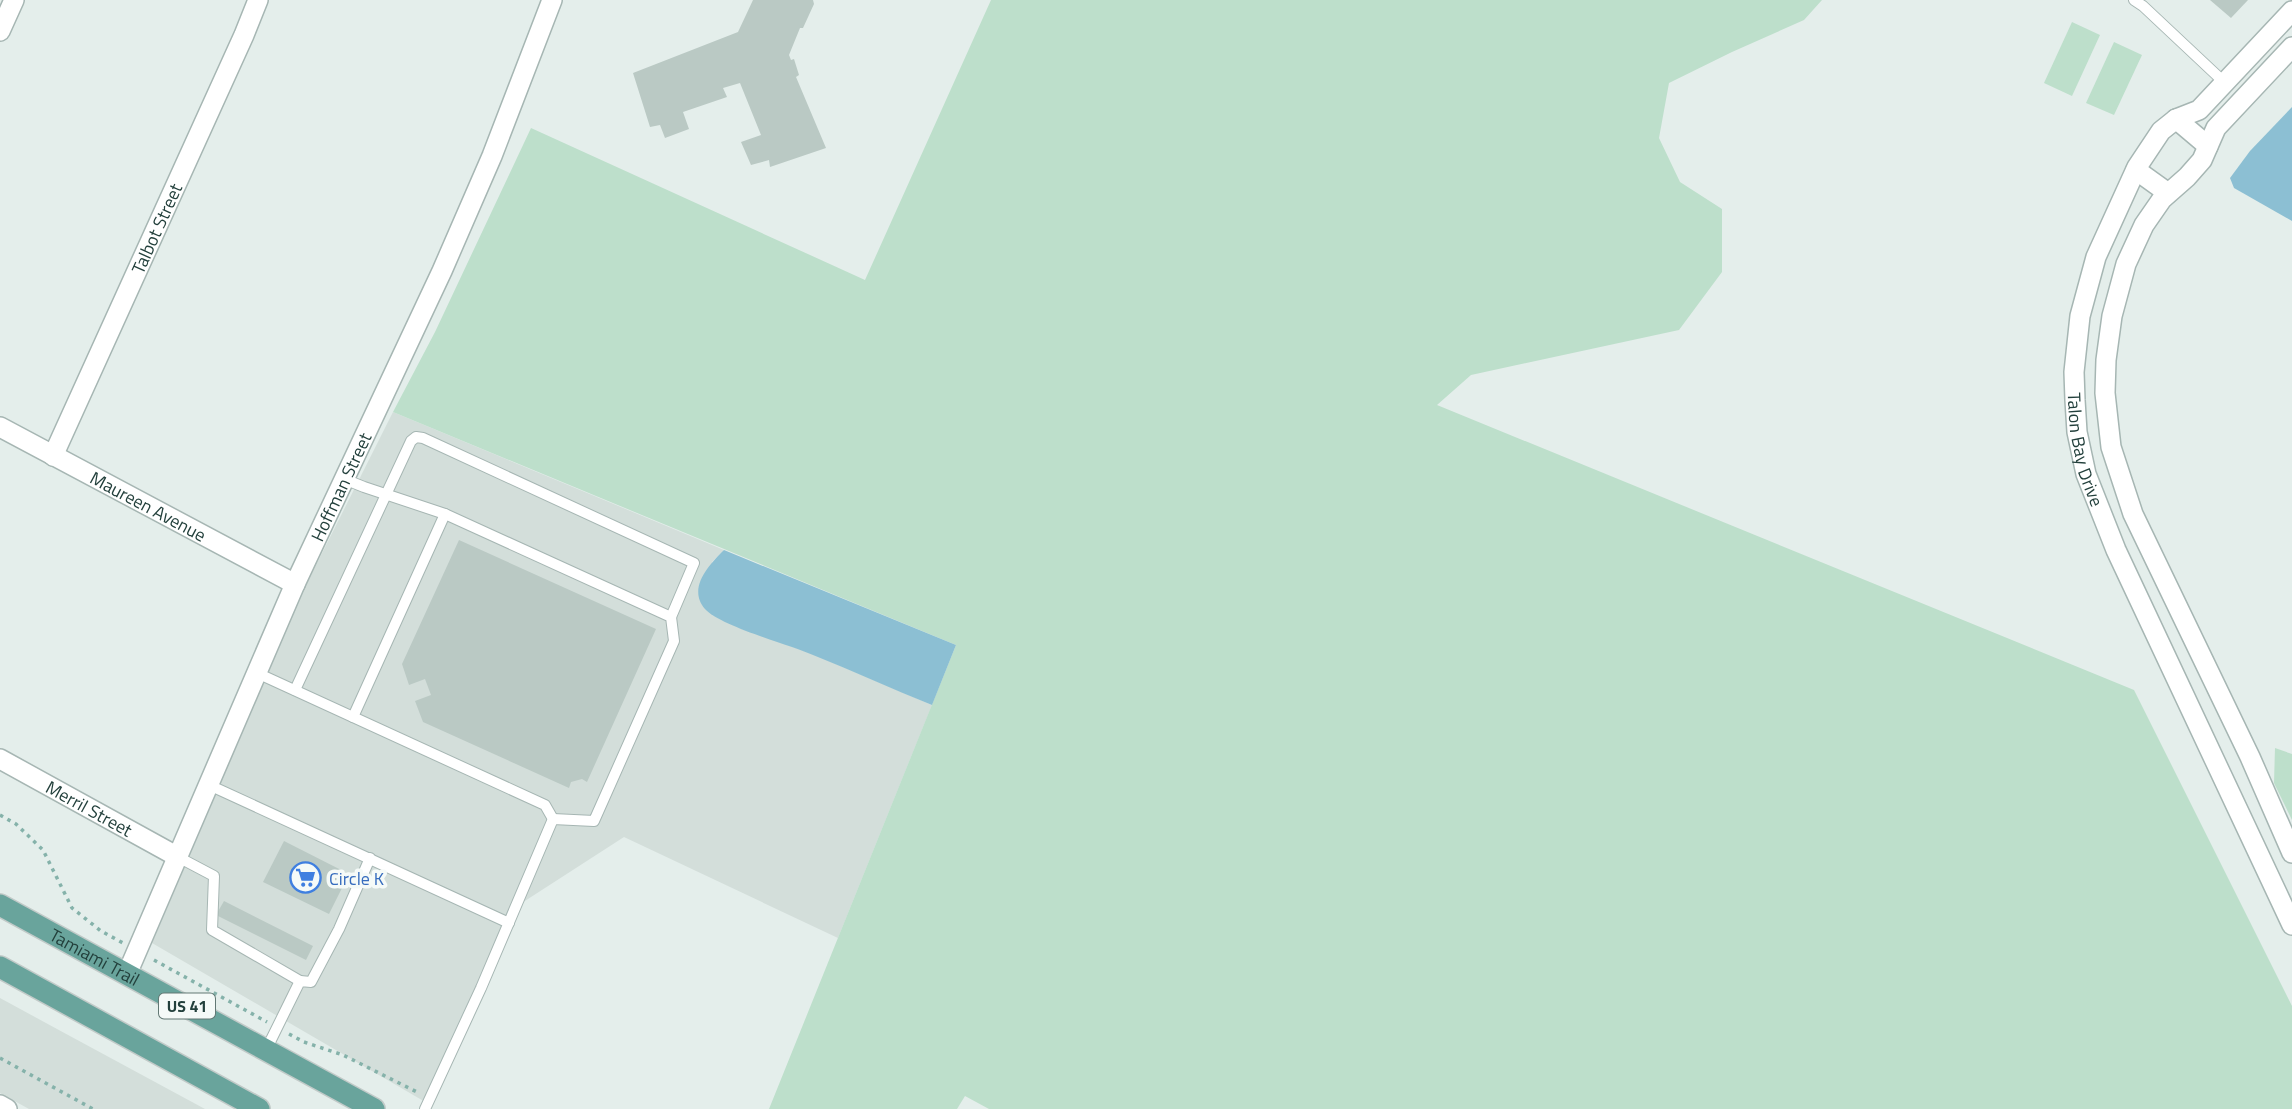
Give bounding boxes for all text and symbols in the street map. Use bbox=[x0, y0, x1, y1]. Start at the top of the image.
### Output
street label: Talbot Street bbox=[124, 178, 189, 278]
street label: Talon Bay Drive bbox=[2061, 392, 2111, 510]
street label: Hoffman Street bbox=[303, 427, 378, 546]
street label: Maureen Avenue bbox=[85, 464, 211, 548]
street label: Merril Street bbox=[41, 773, 138, 843]
supermarket icon: Circle K bbox=[289, 861, 323, 895]
place label: Circle K bbox=[329, 865, 384, 892]
street label: Tamiami Trail bbox=[45, 921, 145, 992]
road number: US 41 bbox=[159, 994, 215, 1018]

